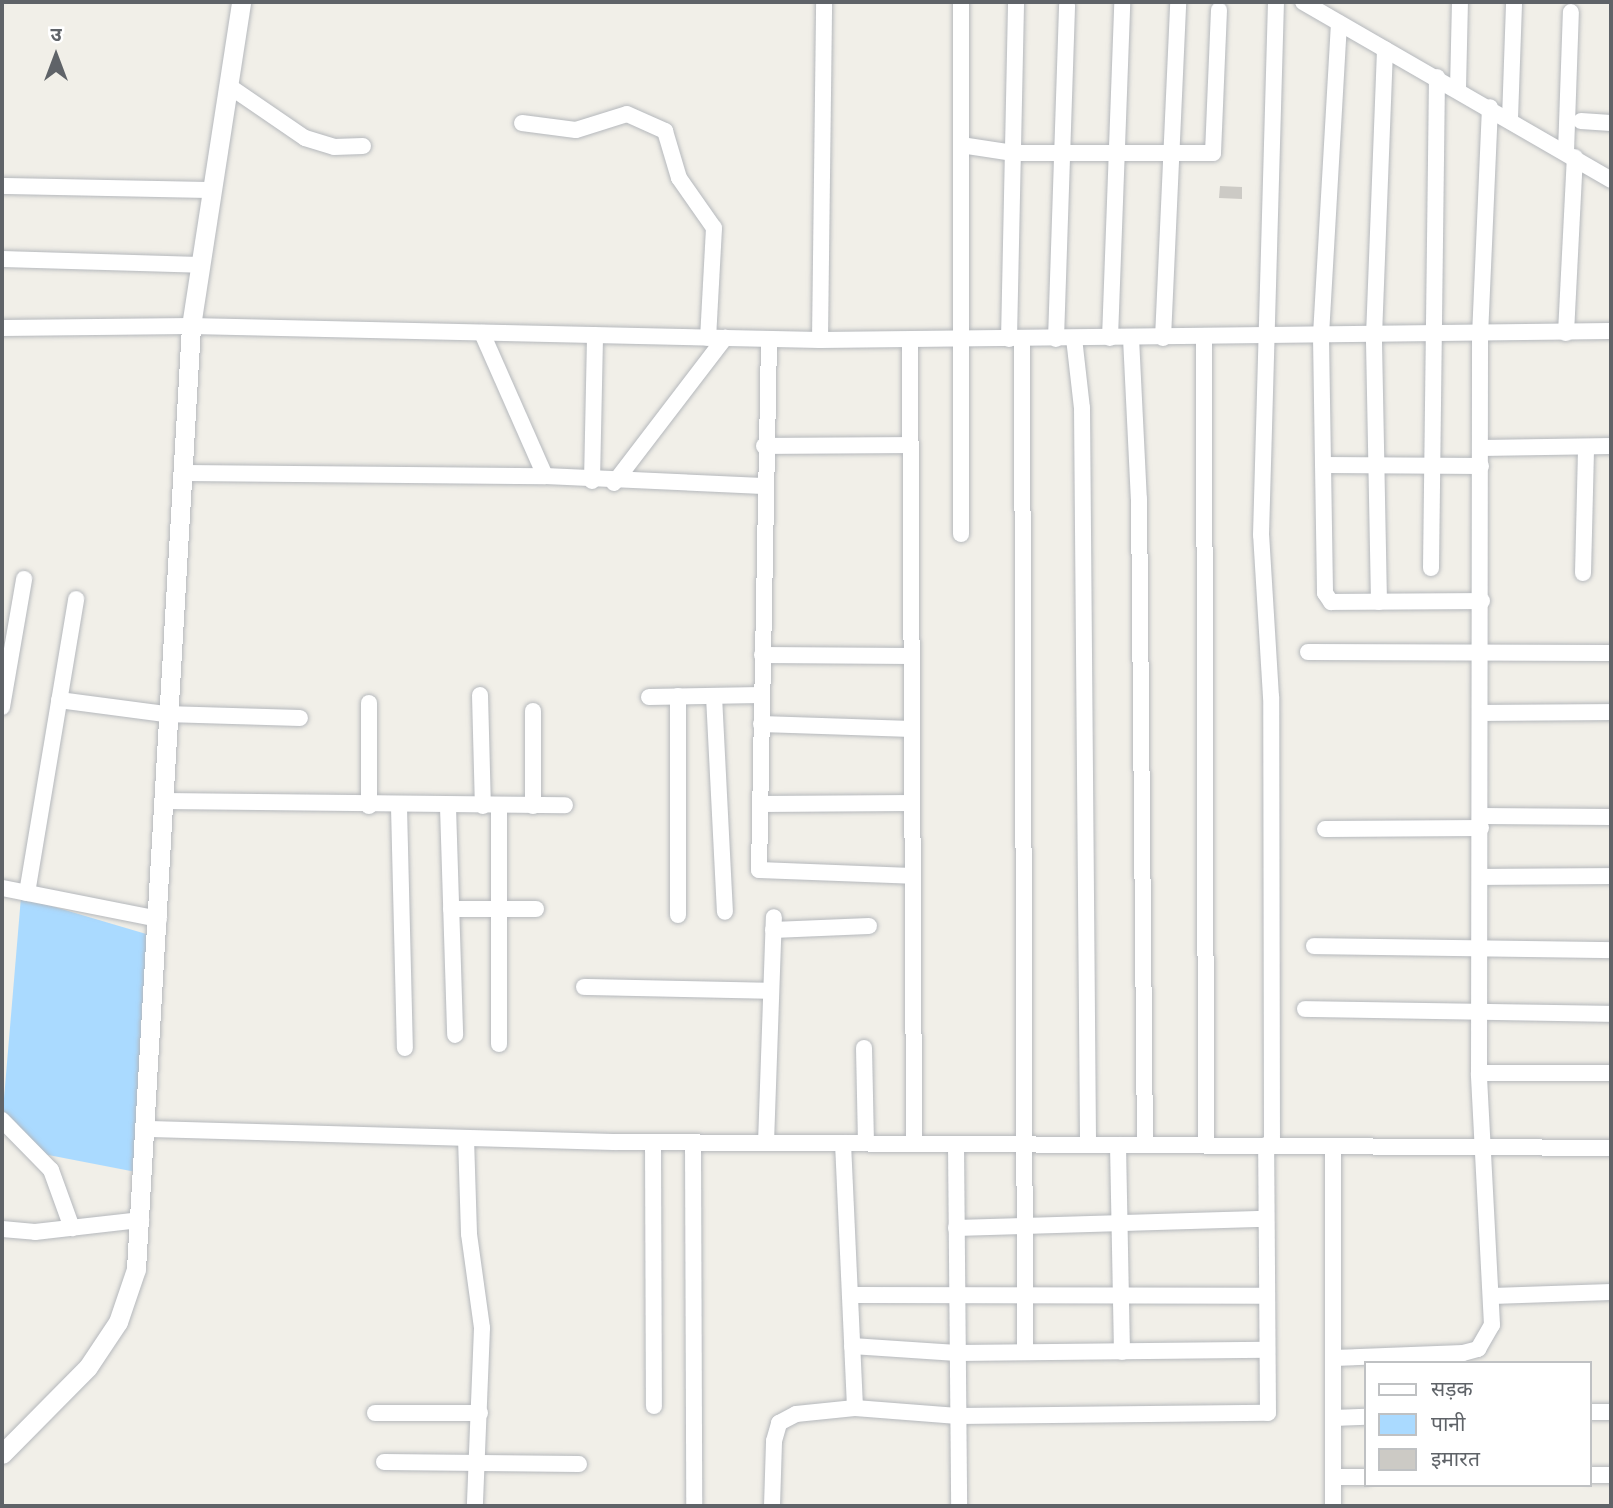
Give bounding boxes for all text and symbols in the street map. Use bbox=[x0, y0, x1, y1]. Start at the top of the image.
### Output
north arrow bbox=[21, 21, 91, 91]
text: उ bbox=[50, 22, 62, 47]
legend bbox=[1364, 1361, 1592, 1487]
text: सड़क bbox=[1431, 1375, 1473, 1403]
text: पानी bbox=[1431, 1410, 1465, 1438]
text: इमारत bbox=[1431, 1445, 1480, 1473]

